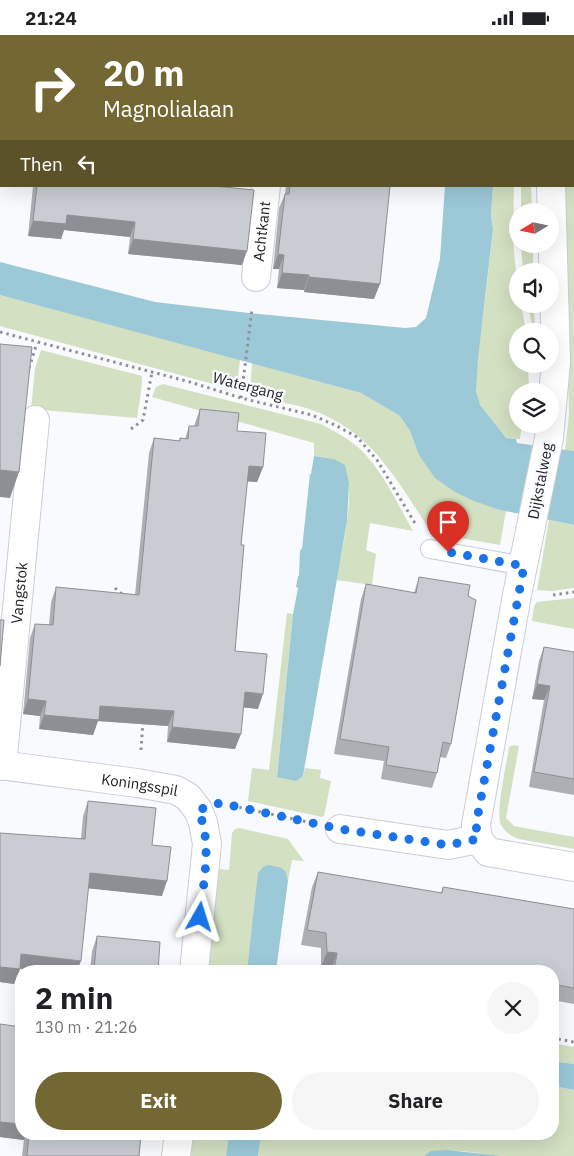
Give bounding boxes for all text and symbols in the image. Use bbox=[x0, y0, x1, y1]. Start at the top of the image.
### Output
text: 21:24 bbox=[25, 6, 77, 30]
text: 20 m bbox=[103, 50, 185, 96]
icon: right bbox=[20, 55, 85, 120]
text: Magnolialaan bbox=[103, 94, 234, 123]
icon: left bbox=[73, 150, 101, 178]
text: Then bbox=[20, 152, 63, 176]
street label: Achtkant bbox=[248, 200, 274, 262]
north arrow bbox=[509, 203, 559, 253]
map controls bbox=[509, 203, 559, 433]
button: sound bbox=[509, 263, 559, 313]
button: search bbox=[509, 323, 559, 373]
street label: Watergang bbox=[211, 367, 285, 405]
button: layers bbox=[509, 383, 559, 433]
street label: Dijkstalweg bbox=[523, 441, 557, 521]
pin bbox=[427, 501, 469, 552]
icon: arrive bbox=[434, 508, 462, 536]
street label: Vangstok bbox=[6, 561, 31, 624]
street label: Koningsspil bbox=[100, 769, 180, 800]
position arrow bbox=[173, 890, 225, 942]
text: 2 min bbox=[35, 978, 113, 1017]
button: close bbox=[487, 982, 539, 1034]
text: 130 m · 21:26 bbox=[35, 1017, 137, 1037]
button: Exit bbox=[35, 1072, 282, 1130]
button: Share bbox=[292, 1072, 539, 1130]

